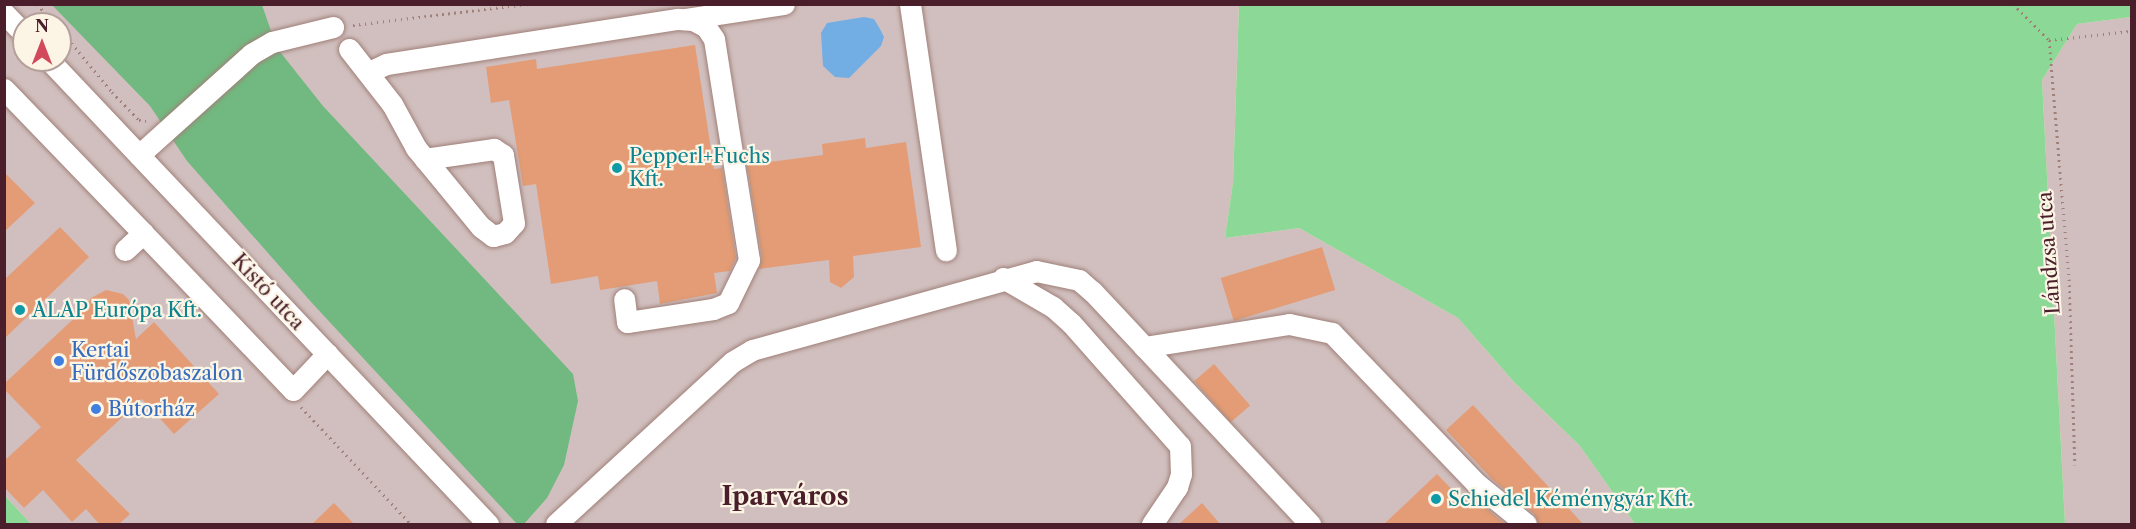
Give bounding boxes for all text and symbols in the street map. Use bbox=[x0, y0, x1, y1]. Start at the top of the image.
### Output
north arrow bbox=[12, 12, 72, 72]
text: N bbox=[35, 16, 49, 36]
place label: Pepperl+Fuchs Kft. bbox=[629, 144, 770, 191]
marker: Pepperl+Fuchs Kft. bbox=[610, 161, 624, 175]
street label: Lándzsa utca bbox=[2033, 190, 2065, 316]
street label: Kistó utca bbox=[227, 249, 309, 335]
place label: ALAP Európa Kft. bbox=[32, 298, 203, 322]
marker: ALAP Európa Kft. bbox=[13, 303, 27, 317]
place label: Kertai Fürdőszobaszalon bbox=[71, 338, 243, 385]
marker: Kertai Fürdőszobaszalon bbox=[52, 354, 66, 368]
place label: Bútorház bbox=[108, 397, 195, 421]
marker: Bútorház bbox=[89, 402, 103, 416]
district label: Iparváros bbox=[721, 481, 849, 513]
place label: Schiedel Kéménygyár Kft. bbox=[1448, 487, 1694, 511]
marker: Schiedel Kéménygyár Kft. bbox=[1429, 492, 1443, 506]

